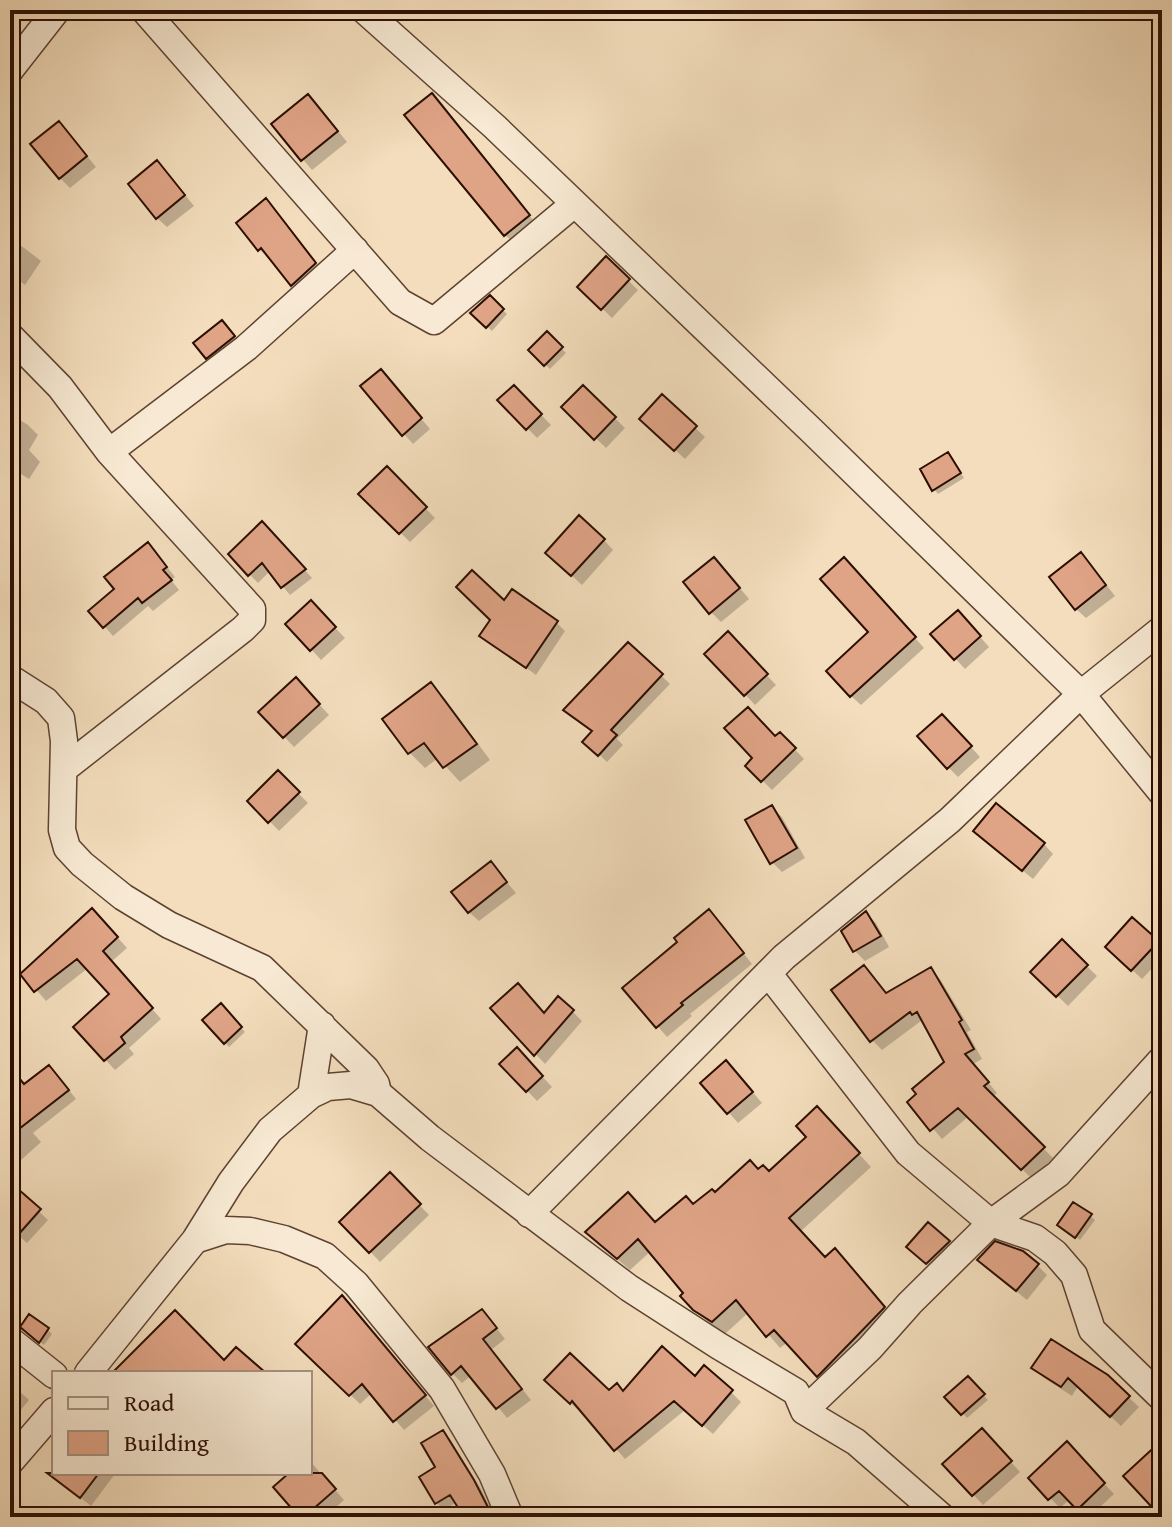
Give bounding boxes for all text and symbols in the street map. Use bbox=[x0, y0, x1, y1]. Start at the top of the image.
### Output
legend bbox=[52, 1371, 312, 1475]
text: Road bbox=[124, 1385, 174, 1420]
text: Building bbox=[124, 1425, 209, 1460]

